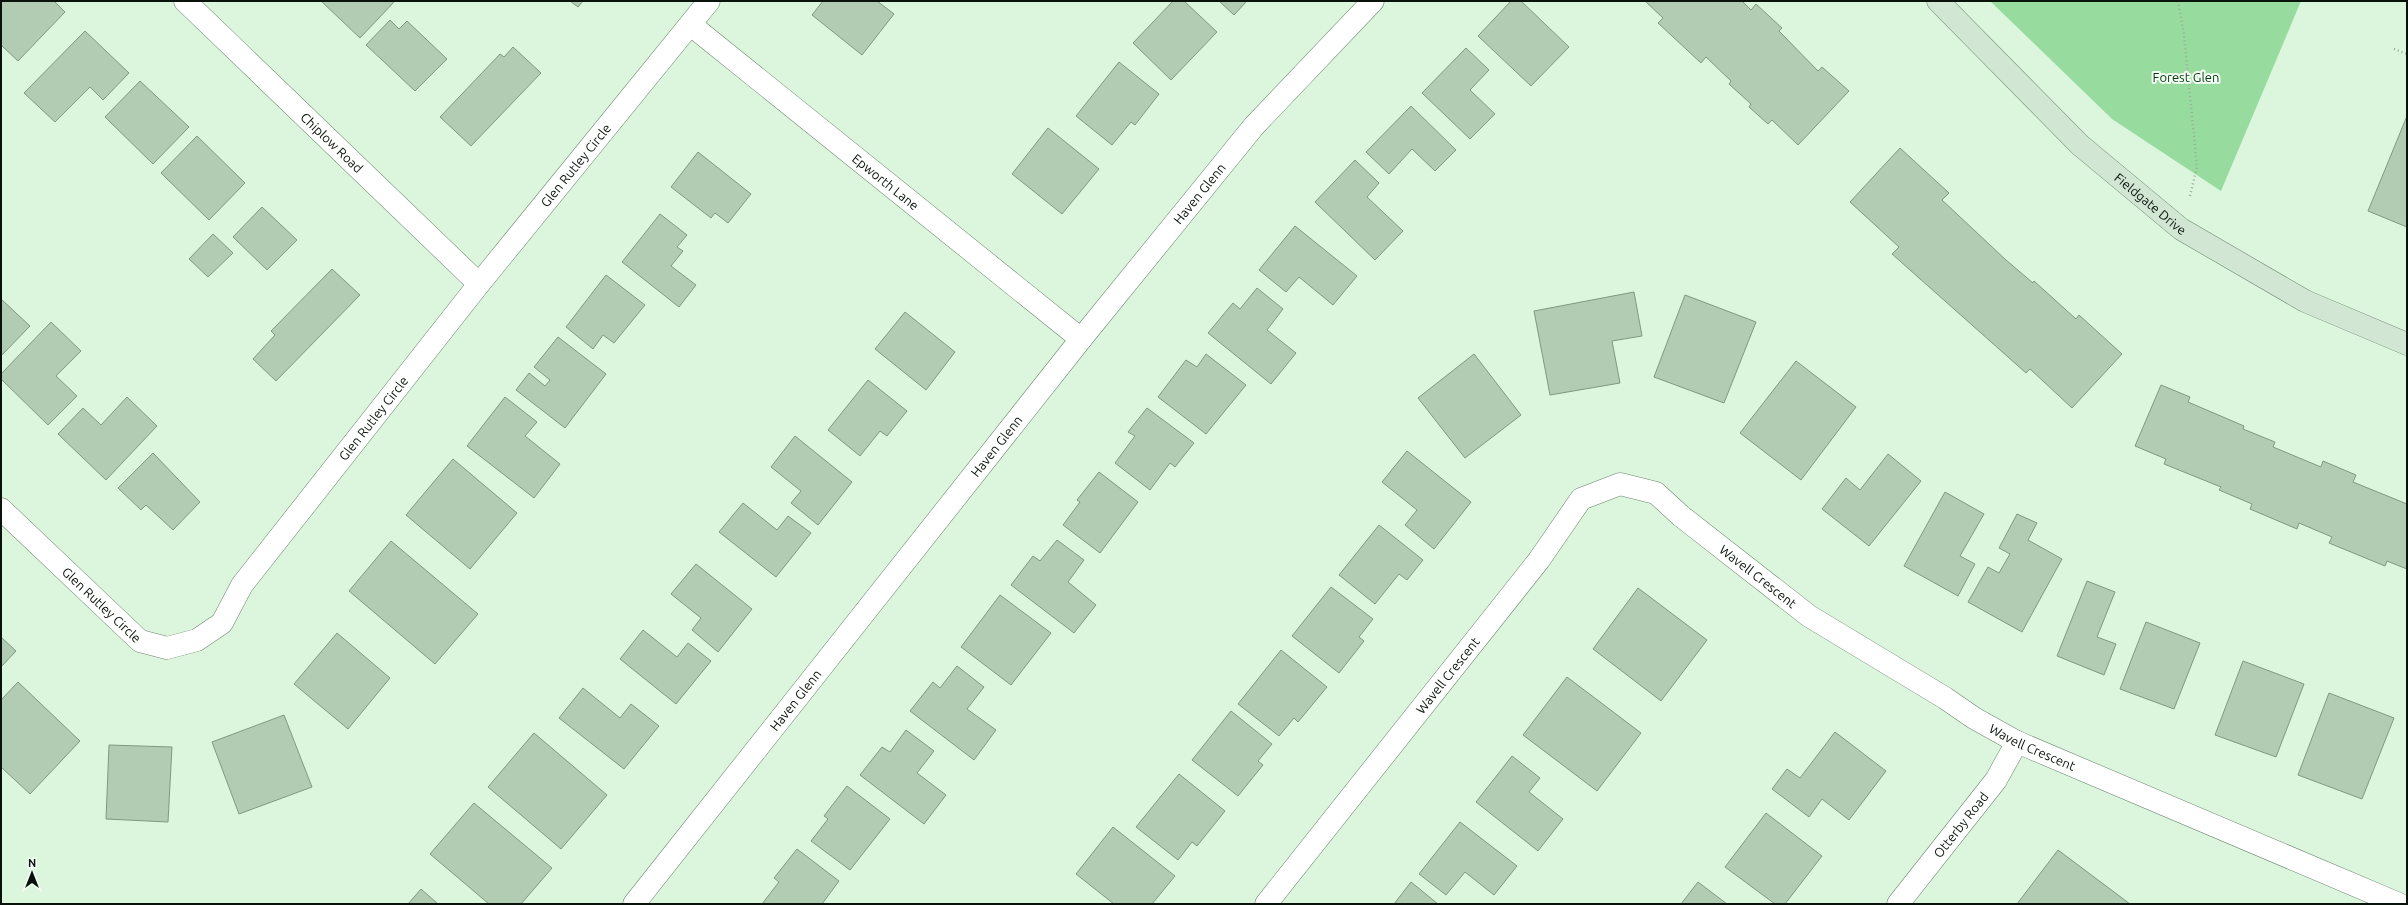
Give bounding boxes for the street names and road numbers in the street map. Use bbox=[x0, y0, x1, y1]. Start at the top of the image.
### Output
street label: Chiplow Road bbox=[298, 110, 366, 175]
street label: Glen Rutley Circle bbox=[538, 121, 613, 210]
street label: Epworth Lane bbox=[850, 151, 922, 213]
street label: Haven Glenn bbox=[1171, 160, 1228, 226]
street label: Fieldgate Drive bbox=[2112, 170, 2189, 237]
street label: Glen Rutley Circle bbox=[336, 374, 411, 463]
street label: Haven Glenn bbox=[968, 413, 1025, 479]
street label: Wavell Crescent bbox=[1717, 542, 1799, 610]
street label: Glen Rutley Circle bbox=[60, 564, 144, 645]
street label: Wavell Crescent bbox=[1413, 634, 1482, 716]
street label: Haven Glenn bbox=[767, 667, 824, 733]
street label: Wavell Crescent bbox=[1987, 721, 2078, 773]
street label: Otterby Road bbox=[1931, 789, 1991, 860]

